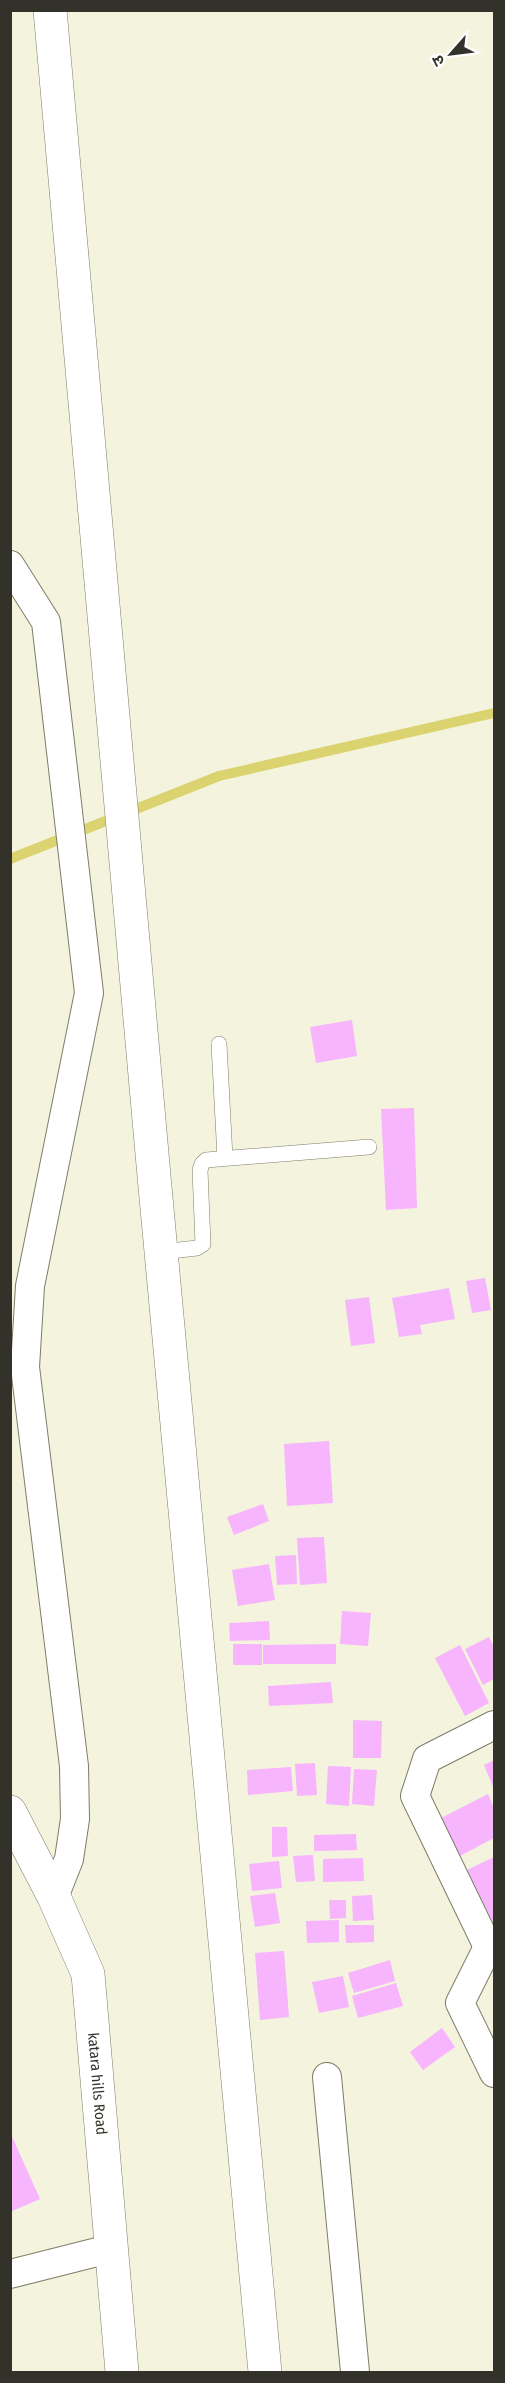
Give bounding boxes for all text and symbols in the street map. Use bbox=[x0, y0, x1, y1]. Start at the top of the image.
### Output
north arrow bbox=[421, 24, 481, 84]
text: उ bbox=[427, 52, 449, 69]
street label: katara hills Road bbox=[84, 2032, 111, 2136]

